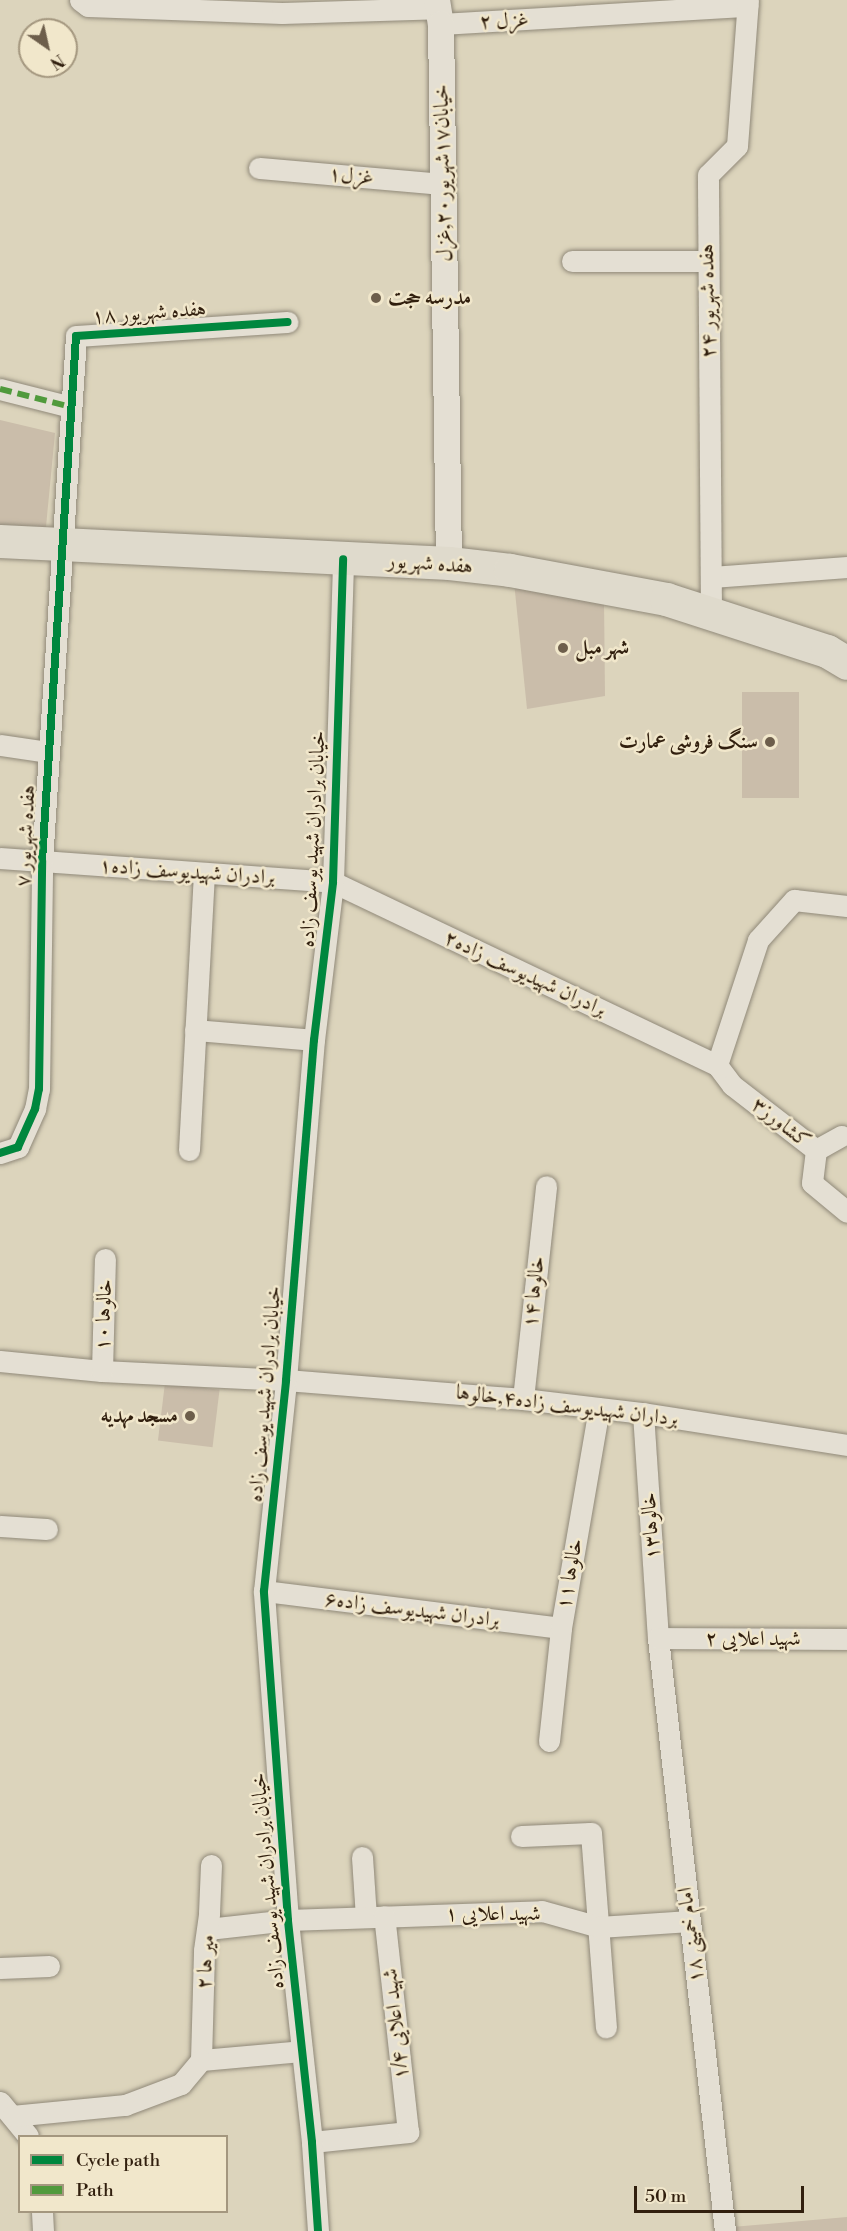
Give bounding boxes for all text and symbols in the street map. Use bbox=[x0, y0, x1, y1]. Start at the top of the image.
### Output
street label: غزل ۲ bbox=[479, 7, 529, 35]
north arrow bbox=[18, 18, 78, 78]
text: N bbox=[46, 49, 68, 73]
street label: خیابان۱۷شهریور۲۰,غزل bbox=[429, 84, 457, 262]
street label: غزل۱ bbox=[328, 161, 374, 191]
street label: هفده شهریور ۲۴ bbox=[694, 244, 722, 358]
place label: مدرسه حجت bbox=[388, 285, 471, 311]
marker: مدرسه حجت bbox=[369, 291, 383, 305]
street label: هفده شهریور ۱۸ bbox=[91, 296, 207, 330]
street label: هفده شهریور bbox=[386, 548, 474, 580]
place label: شهر مبل bbox=[575, 635, 629, 661]
marker: شهر مبل bbox=[556, 641, 570, 655]
place label: سنگ فروشی عمارت bbox=[619, 729, 758, 755]
street label: خیابان برادران شهید یوسف زاده bbox=[295, 730, 331, 948]
marker: سنگ فروشی عمارت bbox=[763, 735, 777, 749]
street label: هفده شهریور ۷ bbox=[11, 784, 41, 888]
street label: برادران شهیدیوسف زاده۱ bbox=[98, 853, 276, 891]
street label: برادران شهیدیوسف زاده۲ bbox=[440, 925, 610, 1023]
street label: کشاورز۳ bbox=[746, 1092, 816, 1154]
street label: خالوها ۱۴ bbox=[518, 1255, 550, 1329]
street label: خالوها ۱۰ bbox=[90, 1279, 118, 1351]
street label: خیابان برادران شهید یوسف زاده bbox=[243, 1285, 287, 1503]
street label: برداران شهیدیوسف زاده۴,خالوها bbox=[454, 1380, 680, 1432]
place label: مسجد مهدیه bbox=[101, 1403, 178, 1429]
marker: مسجد مهدیه bbox=[183, 1409, 197, 1423]
street label: خالوها۱۳ bbox=[636, 1492, 666, 1560]
street label: خالوها ۱۱ bbox=[551, 1537, 589, 1611]
street label: برادران شهیدیوسف زاده۶ bbox=[323, 1587, 501, 1633]
street label: شهید اعلایی ۲ bbox=[705, 1626, 801, 1652]
street label: خیابان برادران شهید یوسف زاده bbox=[246, 1772, 290, 1990]
street label: امام خمینی ۱۸ bbox=[673, 1886, 709, 1984]
street label: شهید اعلایی ۱ bbox=[445, 1901, 541, 1927]
street label: میر ها ۲ bbox=[192, 1934, 220, 1990]
street label: شهید اعلایی ۱/۴ bbox=[378, 1967, 414, 2081]
legend bbox=[18, 2135, 228, 2213]
text: Cycle path bbox=[76, 2149, 160, 2172]
scale bar bbox=[637, 2174, 806, 2212]
text: Path bbox=[76, 2179, 114, 2202]
text: 50 m bbox=[645, 2185, 686, 2208]

